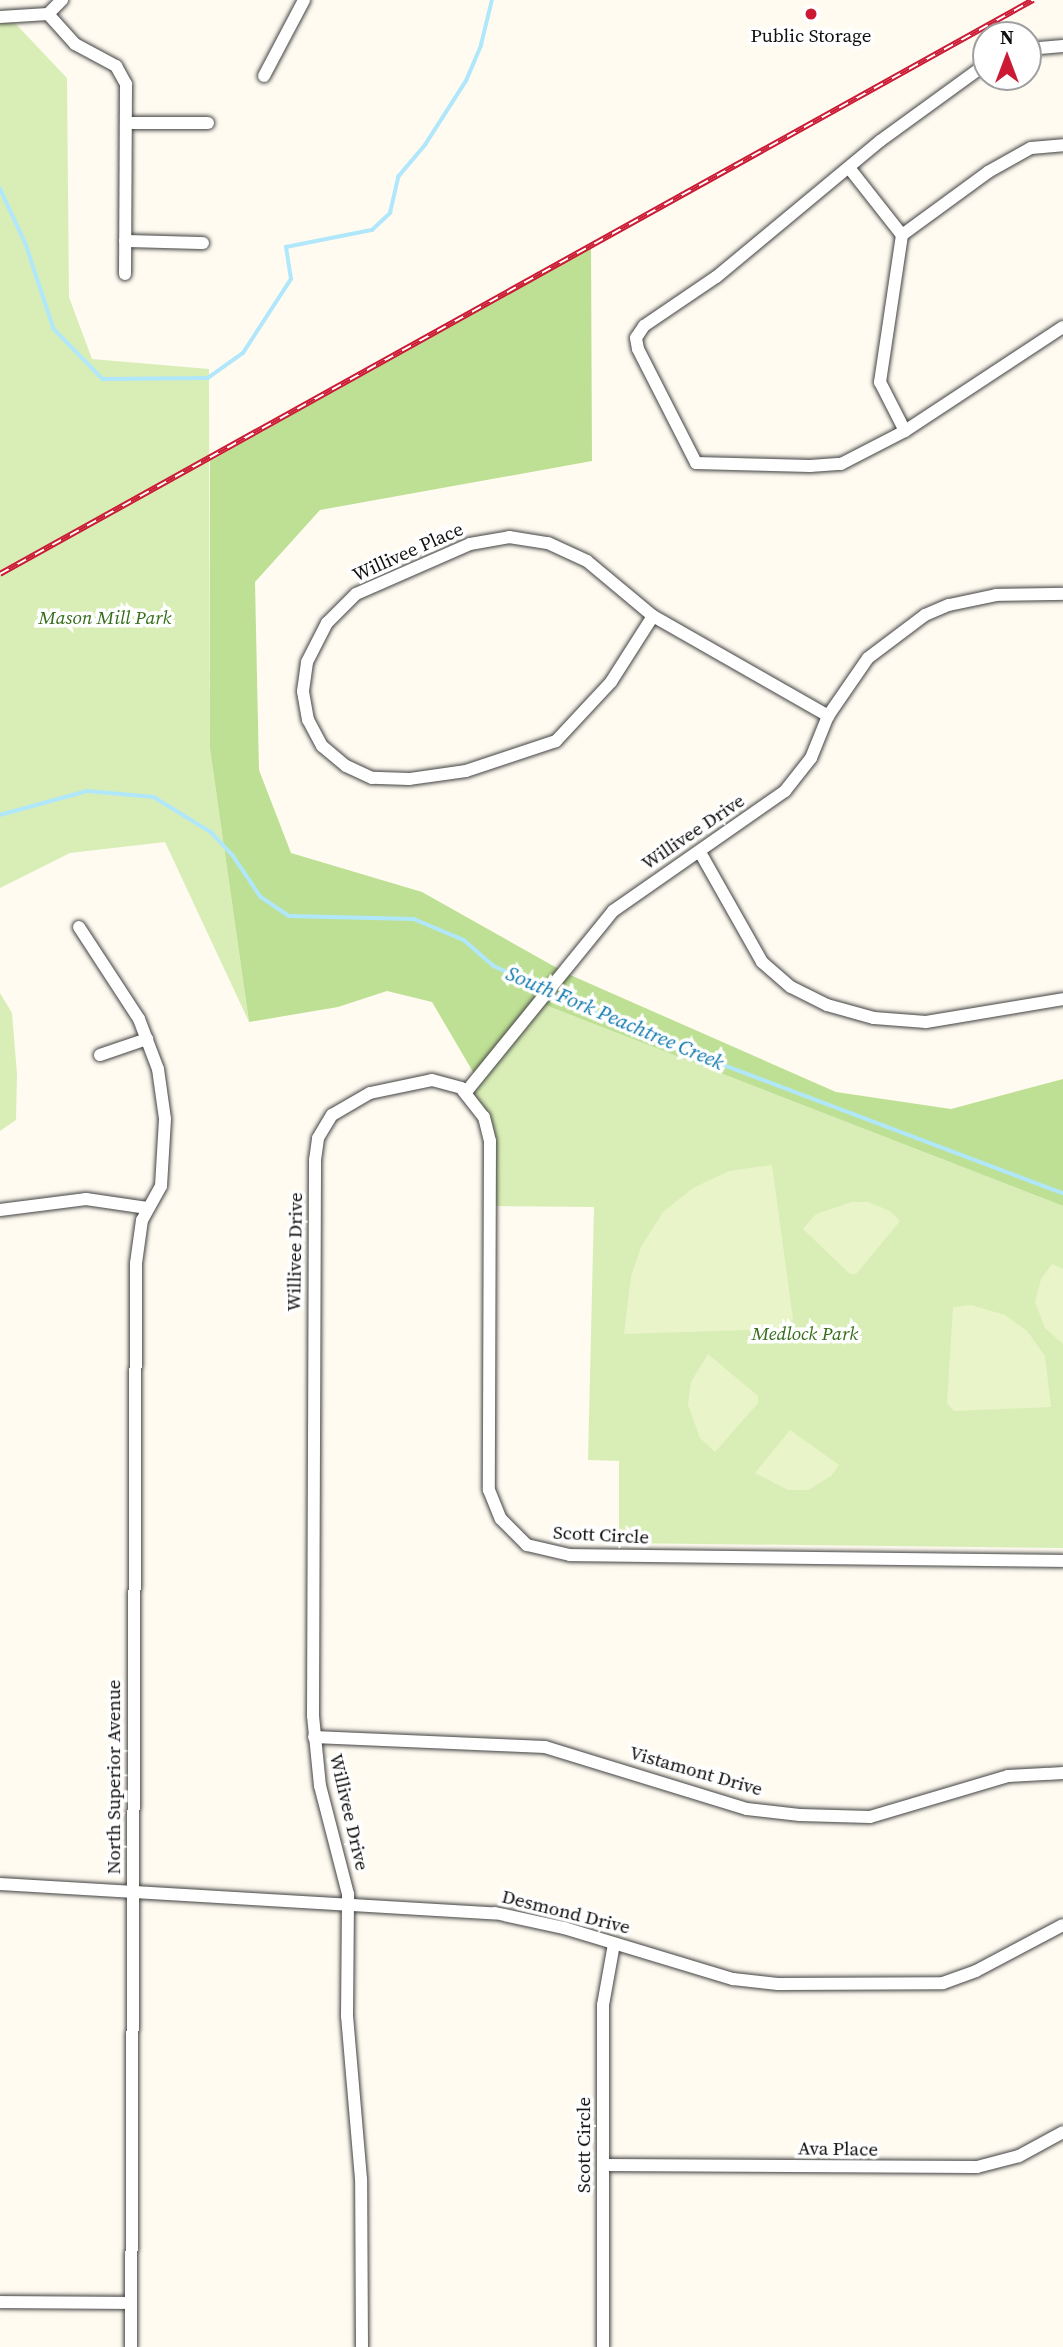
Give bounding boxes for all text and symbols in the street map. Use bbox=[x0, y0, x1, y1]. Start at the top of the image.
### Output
marker: Public Storage bbox=[803, 6, 819, 22]
north arrow bbox=[972, 21, 1042, 91]
text: N bbox=[1000, 24, 1014, 50]
place label: Public Storage bbox=[751, 25, 871, 47]
street label: Willivee Place bbox=[349, 517, 467, 587]
park label: Mason Mill Park bbox=[39, 607, 171, 629]
street label: Willivee Drive bbox=[637, 789, 749, 875]
water label: South Fork Peachtree Creek bbox=[502, 961, 728, 1075]
street label: Willivee Drive bbox=[283, 1192, 307, 1312]
park label: Medlock Park bbox=[752, 1323, 858, 1345]
street label: Scott Circle bbox=[552, 1521, 650, 1549]
street label: North Superior Avenue bbox=[103, 1680, 125, 1874]
street label: Vistamont Drive bbox=[627, 1741, 765, 1801]
street label: Willivee Drive bbox=[324, 1751, 374, 1873]
street label: Desmond Drive bbox=[499, 1885, 633, 1939]
street label: Scott Circle bbox=[573, 2097, 595, 2193]
street label: Ava Place bbox=[798, 2137, 878, 2161]

